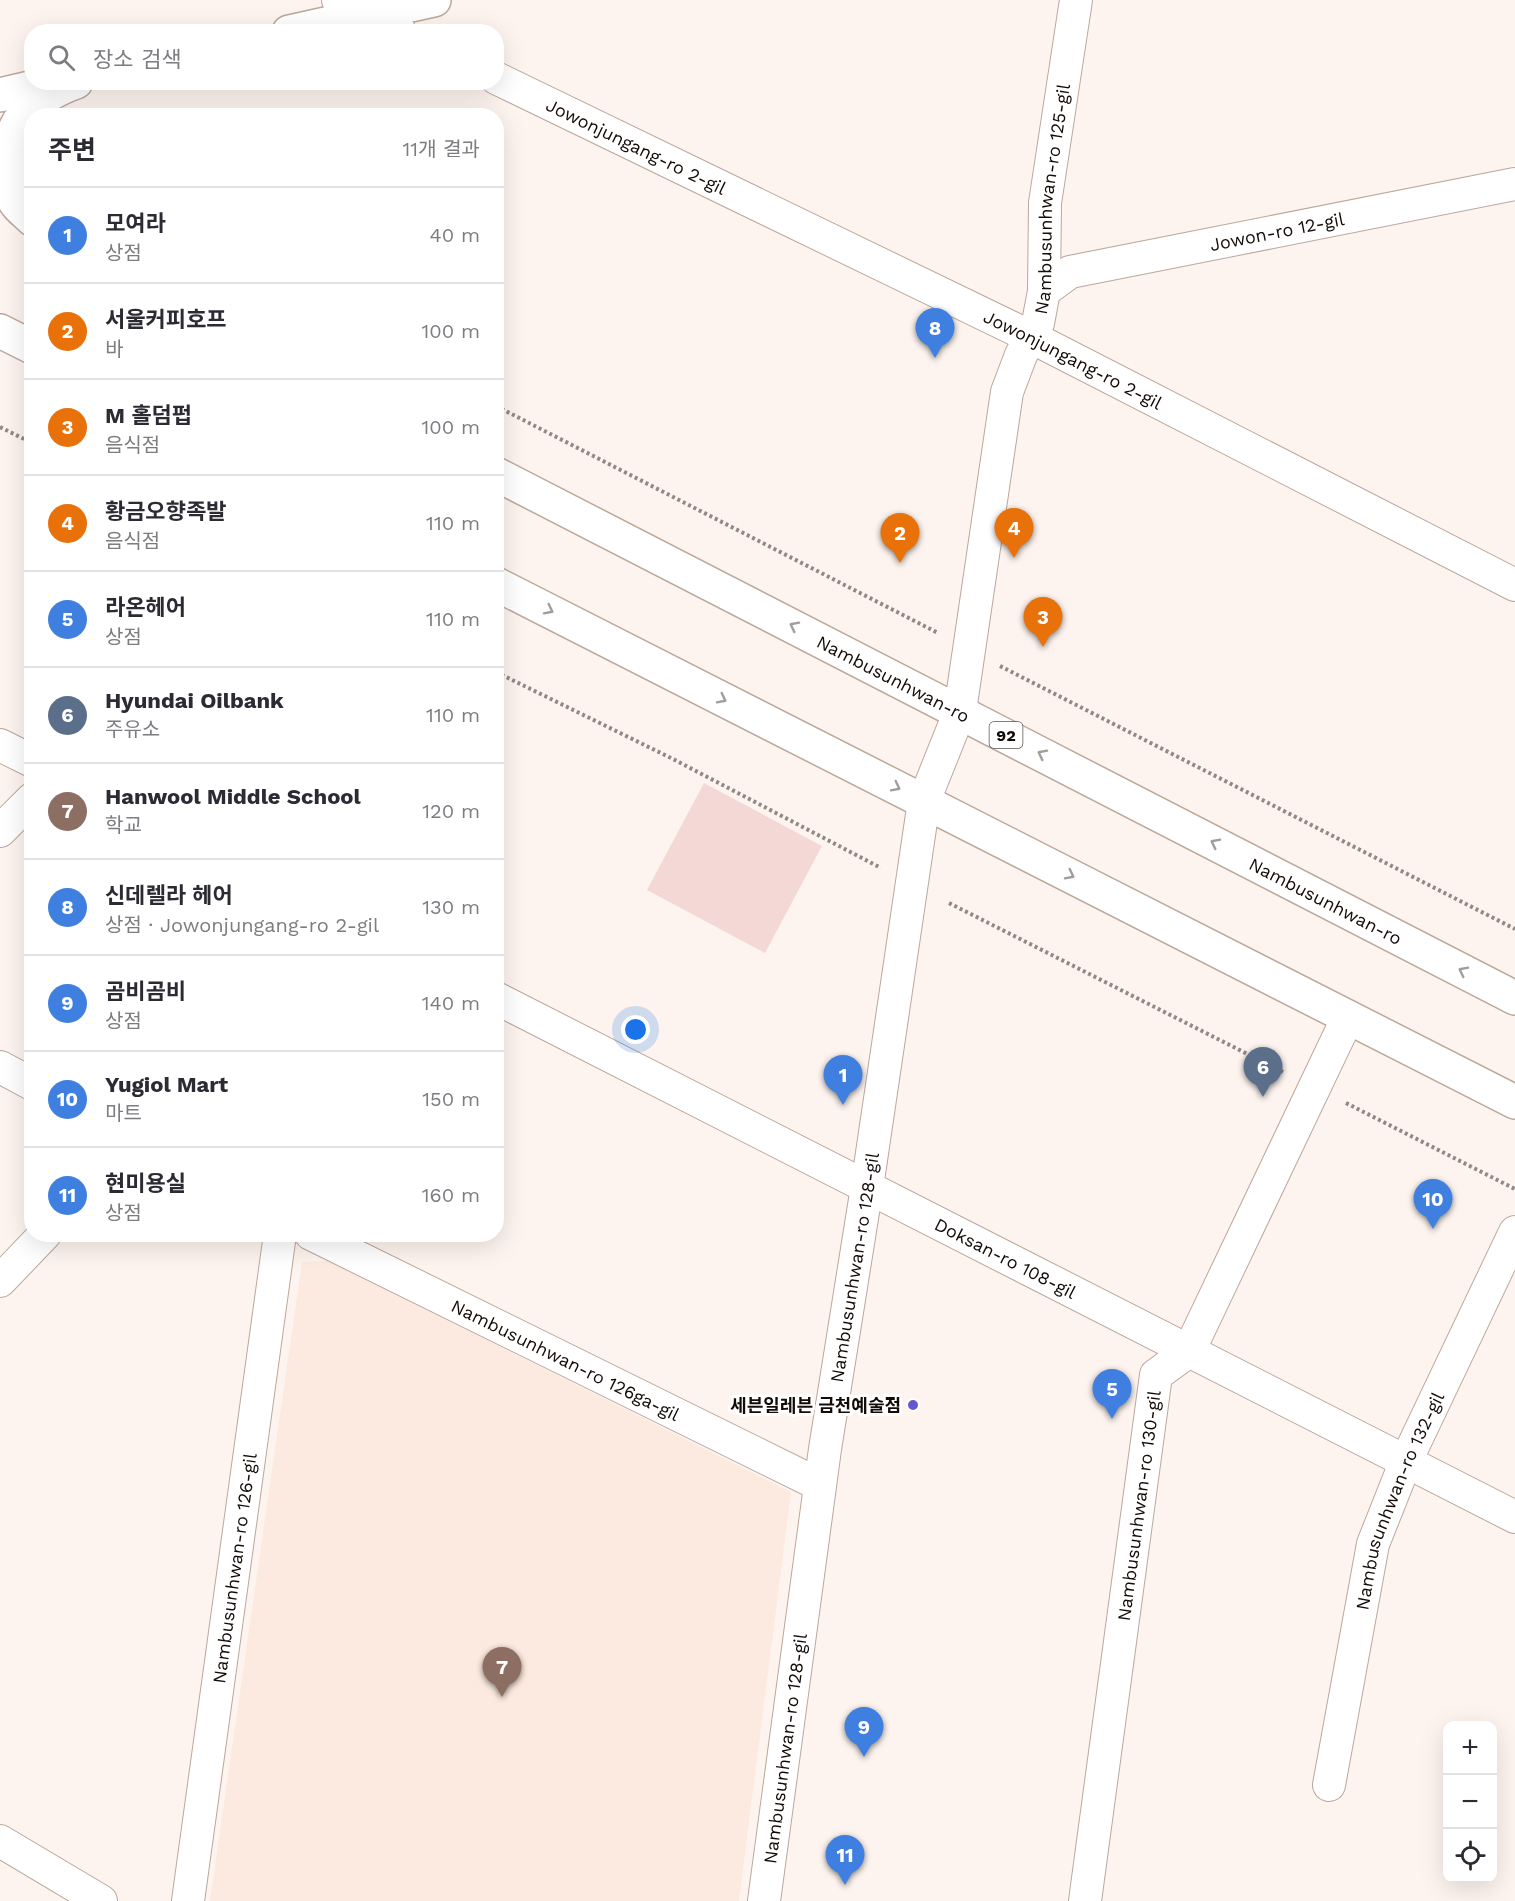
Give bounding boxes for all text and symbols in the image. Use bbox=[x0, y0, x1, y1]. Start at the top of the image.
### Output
search box bbox=[24, 24, 504, 90]
icon: search bbox=[45, 41, 78, 74]
text: 장소 검색 bbox=[93, 47, 181, 72]
street label: Nambusunhwan-ro 125-gil bbox=[1029, 82, 1074, 316]
street label: Jowonjungang-ro 2-gil bbox=[543, 94, 730, 199]
text: 주변 bbox=[48, 135, 96, 165]
text: 11개 결과 bbox=[402, 137, 480, 161]
street label: Jowon-ro 12-gil bbox=[1208, 207, 1346, 255]
text: 모여라 bbox=[105, 211, 166, 236]
text: 1 bbox=[63, 223, 72, 247]
text: 40 m bbox=[429, 223, 480, 247]
text: 상점 bbox=[105, 241, 142, 265]
street label: Jowonjungang-ro 2-gil bbox=[980, 305, 1166, 413]
text: 서울커피호프 bbox=[105, 307, 226, 332]
pin: 8 bbox=[916, 308, 954, 358]
text: 2 bbox=[62, 319, 73, 343]
text: 100 m bbox=[421, 319, 480, 343]
text: 바 bbox=[105, 337, 123, 361]
text: M 홀덤펍 bbox=[105, 403, 192, 428]
text: 3 bbox=[62, 415, 73, 439]
text: 100 m bbox=[421, 415, 480, 439]
text: 음식점 bbox=[105, 433, 160, 457]
text: 황금오향족발 bbox=[105, 499, 226, 524]
pin: 4 bbox=[994, 508, 1034, 558]
text: 4 bbox=[61, 511, 74, 535]
text: 110 m bbox=[426, 511, 480, 535]
pin: 2 bbox=[880, 514, 920, 563]
text: 음식점 bbox=[105, 529, 160, 553]
text: 라온헤어 bbox=[105, 595, 186, 620]
pin: 3 bbox=[1024, 598, 1062, 647]
one-way arrow bbox=[542, 603, 553, 614]
text: 5 bbox=[62, 607, 73, 631]
text: 110 m bbox=[426, 607, 480, 631]
one-way arrow bbox=[789, 622, 800, 633]
text: 상점 bbox=[105, 625, 142, 649]
street label: Nambusunhwan-ro bbox=[814, 630, 973, 726]
text: Hyundai Oilbank bbox=[105, 688, 284, 713]
one-way arrow bbox=[716, 691, 727, 703]
text: 6 bbox=[61, 703, 74, 727]
text: 110 m bbox=[426, 703, 480, 727]
text: 주유소 bbox=[105, 717, 160, 741]
road number: 92 bbox=[990, 722, 1022, 748]
one-way arrow bbox=[1037, 749, 1048, 761]
one-way arrow bbox=[890, 780, 901, 791]
text: Hanwool Middle School bbox=[105, 784, 361, 809]
text: 7 bbox=[61, 799, 74, 823]
text: 120 m bbox=[422, 799, 480, 823]
text: 학교 bbox=[105, 813, 142, 837]
one-way arrow bbox=[1211, 839, 1221, 850]
street label: Nambusunhwan-ro bbox=[1246, 853, 1406, 949]
one-way arrow bbox=[1064, 868, 1075, 880]
text: 신데렐라 헤어 bbox=[105, 883, 233, 908]
text: 8 bbox=[61, 895, 74, 919]
text: 130 m bbox=[422, 895, 480, 919]
text: 상점 · Jowonjungang-ro 2-gil bbox=[105, 913, 379, 937]
one-way arrow bbox=[1459, 967, 1469, 978]
text: 곰비곰비 bbox=[105, 979, 186, 1004]
text: 9 bbox=[61, 991, 74, 1015]
text: 140 m bbox=[422, 991, 480, 1015]
text: 상점 bbox=[105, 1009, 142, 1033]
your location bbox=[621, 1015, 650, 1044]
pin: 6 bbox=[1244, 1048, 1282, 1097]
pin: 1 bbox=[824, 1056, 862, 1105]
text: Yugiol Mart bbox=[105, 1072, 228, 1097]
text: 10 bbox=[57, 1087, 78, 1111]
text: 150 m bbox=[422, 1087, 480, 1111]
text: 마트 bbox=[105, 1101, 142, 1125]
street label: Nambusunhwan-ro 128-gil bbox=[825, 1151, 883, 1384]
text: 현미용실 bbox=[105, 1171, 186, 1196]
pin: 10 bbox=[1414, 1180, 1452, 1229]
text: 11 bbox=[59, 1183, 76, 1207]
text: 160 m bbox=[422, 1183, 480, 1207]
text: 상점 bbox=[105, 1201, 142, 1225]
street label: Doksan-ro 108-gil bbox=[931, 1213, 1080, 1303]
street label: Nambusunhwan-ro 126ga-gil bbox=[448, 1295, 684, 1425]
pin: 5 bbox=[1092, 1370, 1132, 1419]
street label: Nambusunhwan-ro 130-gil bbox=[1112, 1388, 1164, 1622]
street label: Nambusunhwan-ro 132-gil bbox=[1351, 1388, 1448, 1612]
place label: 세븐일레븐 금천예술점 bbox=[730, 1395, 901, 1416]
marker: 세븐일레븐 금천예술점 bbox=[906, 1398, 920, 1412]
street label: Nambusunhwan-ro 126-gil bbox=[208, 1451, 260, 1685]
street label: Nambusunhwan-ro 128-gil bbox=[759, 1631, 811, 1865]
pin: 7 bbox=[482, 1648, 522, 1697]
pin: 9 bbox=[844, 1708, 884, 1757]
map controls bbox=[1443, 1721, 1497, 1883]
button: + bbox=[1443, 1721, 1497, 1775]
button: − bbox=[1443, 1775, 1497, 1829]
button: locate bbox=[1443, 1829, 1497, 1883]
pin: 11 bbox=[826, 1836, 864, 1885]

